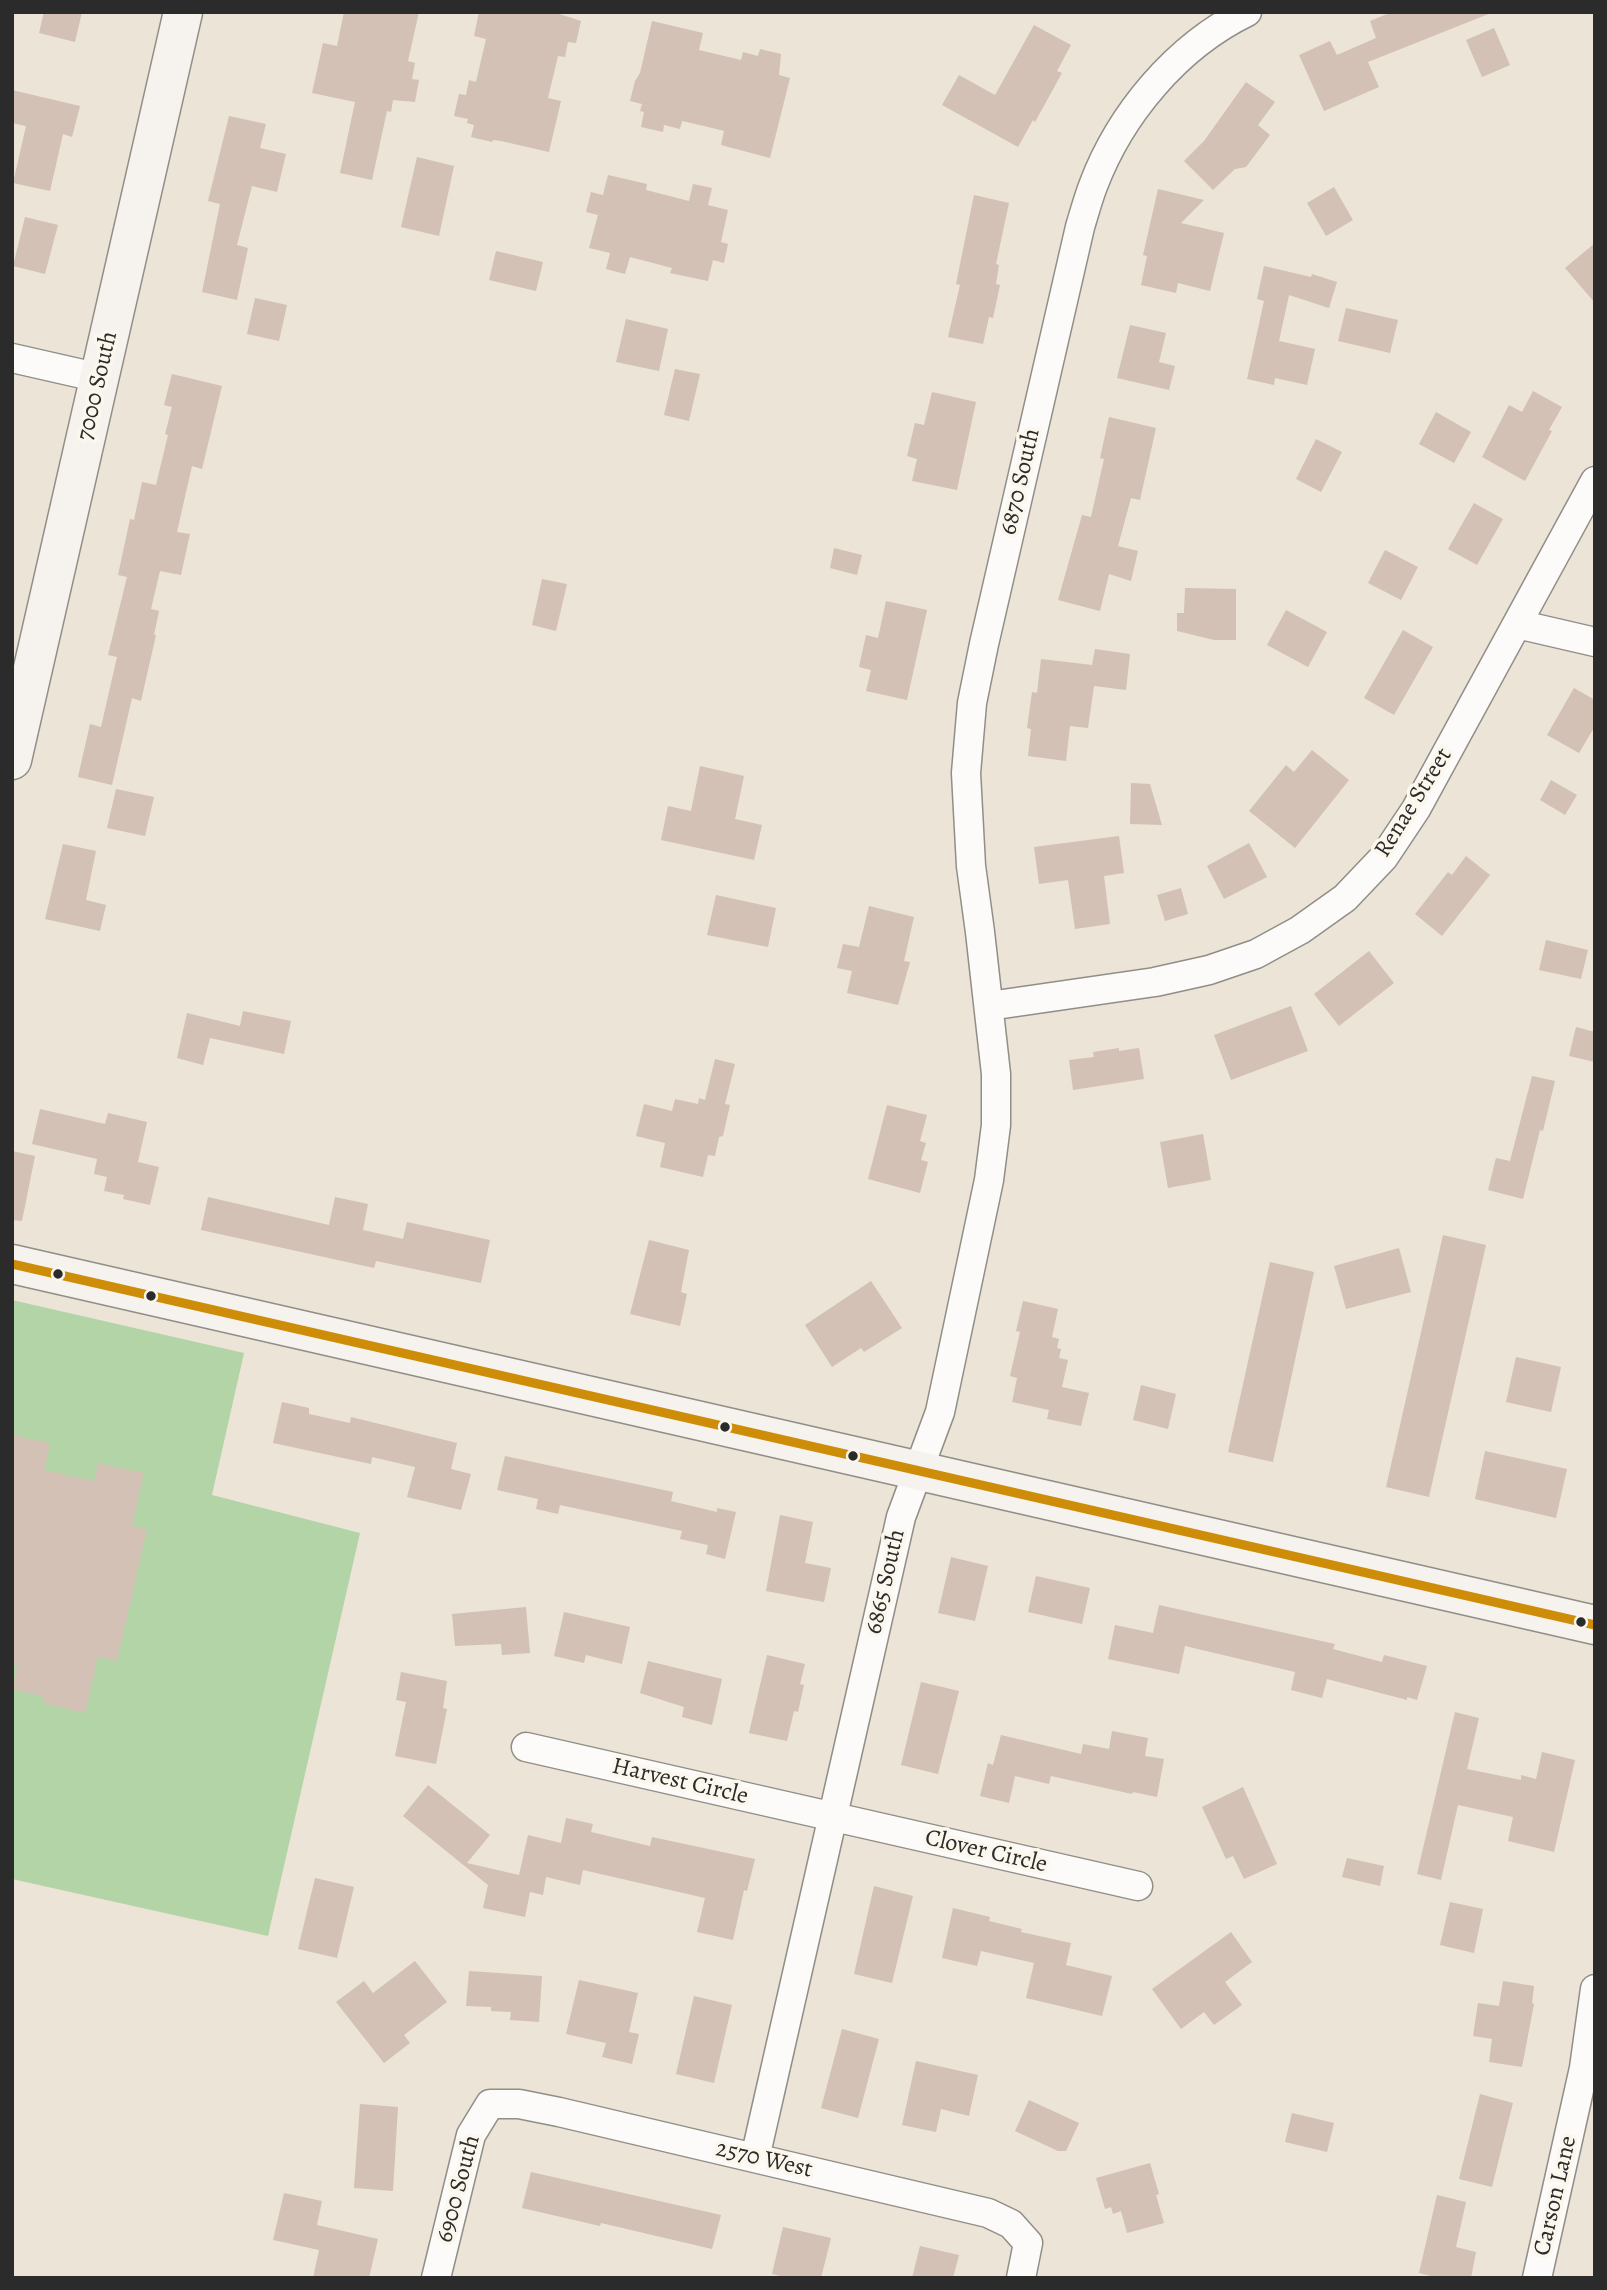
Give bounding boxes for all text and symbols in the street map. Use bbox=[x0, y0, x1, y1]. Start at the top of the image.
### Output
street label: 7000 South bbox=[71, 329, 125, 443]
street label: 6870 South bbox=[995, 426, 1047, 538]
street label: Renae Street bbox=[1369, 743, 1459, 863]
unlabelled marker bbox=[51, 1267, 65, 1281]
unlabelled marker bbox=[144, 1289, 158, 1303]
unlabelled marker bbox=[718, 1420, 732, 1434]
unlabelled marker bbox=[846, 1449, 860, 1463]
street label: 6865 South bbox=[860, 1527, 912, 1637]
unlabelled marker bbox=[1574, 1615, 1588, 1629]
street label: Harvest Circle bbox=[609, 1752, 751, 1812]
street label: Clover Circle bbox=[922, 1824, 1050, 1880]
street label: 6900 South bbox=[431, 2132, 487, 2246]
street label: Carson Lane bbox=[1528, 2133, 1584, 2259]
street label: 2570 West bbox=[713, 2135, 815, 2185]

